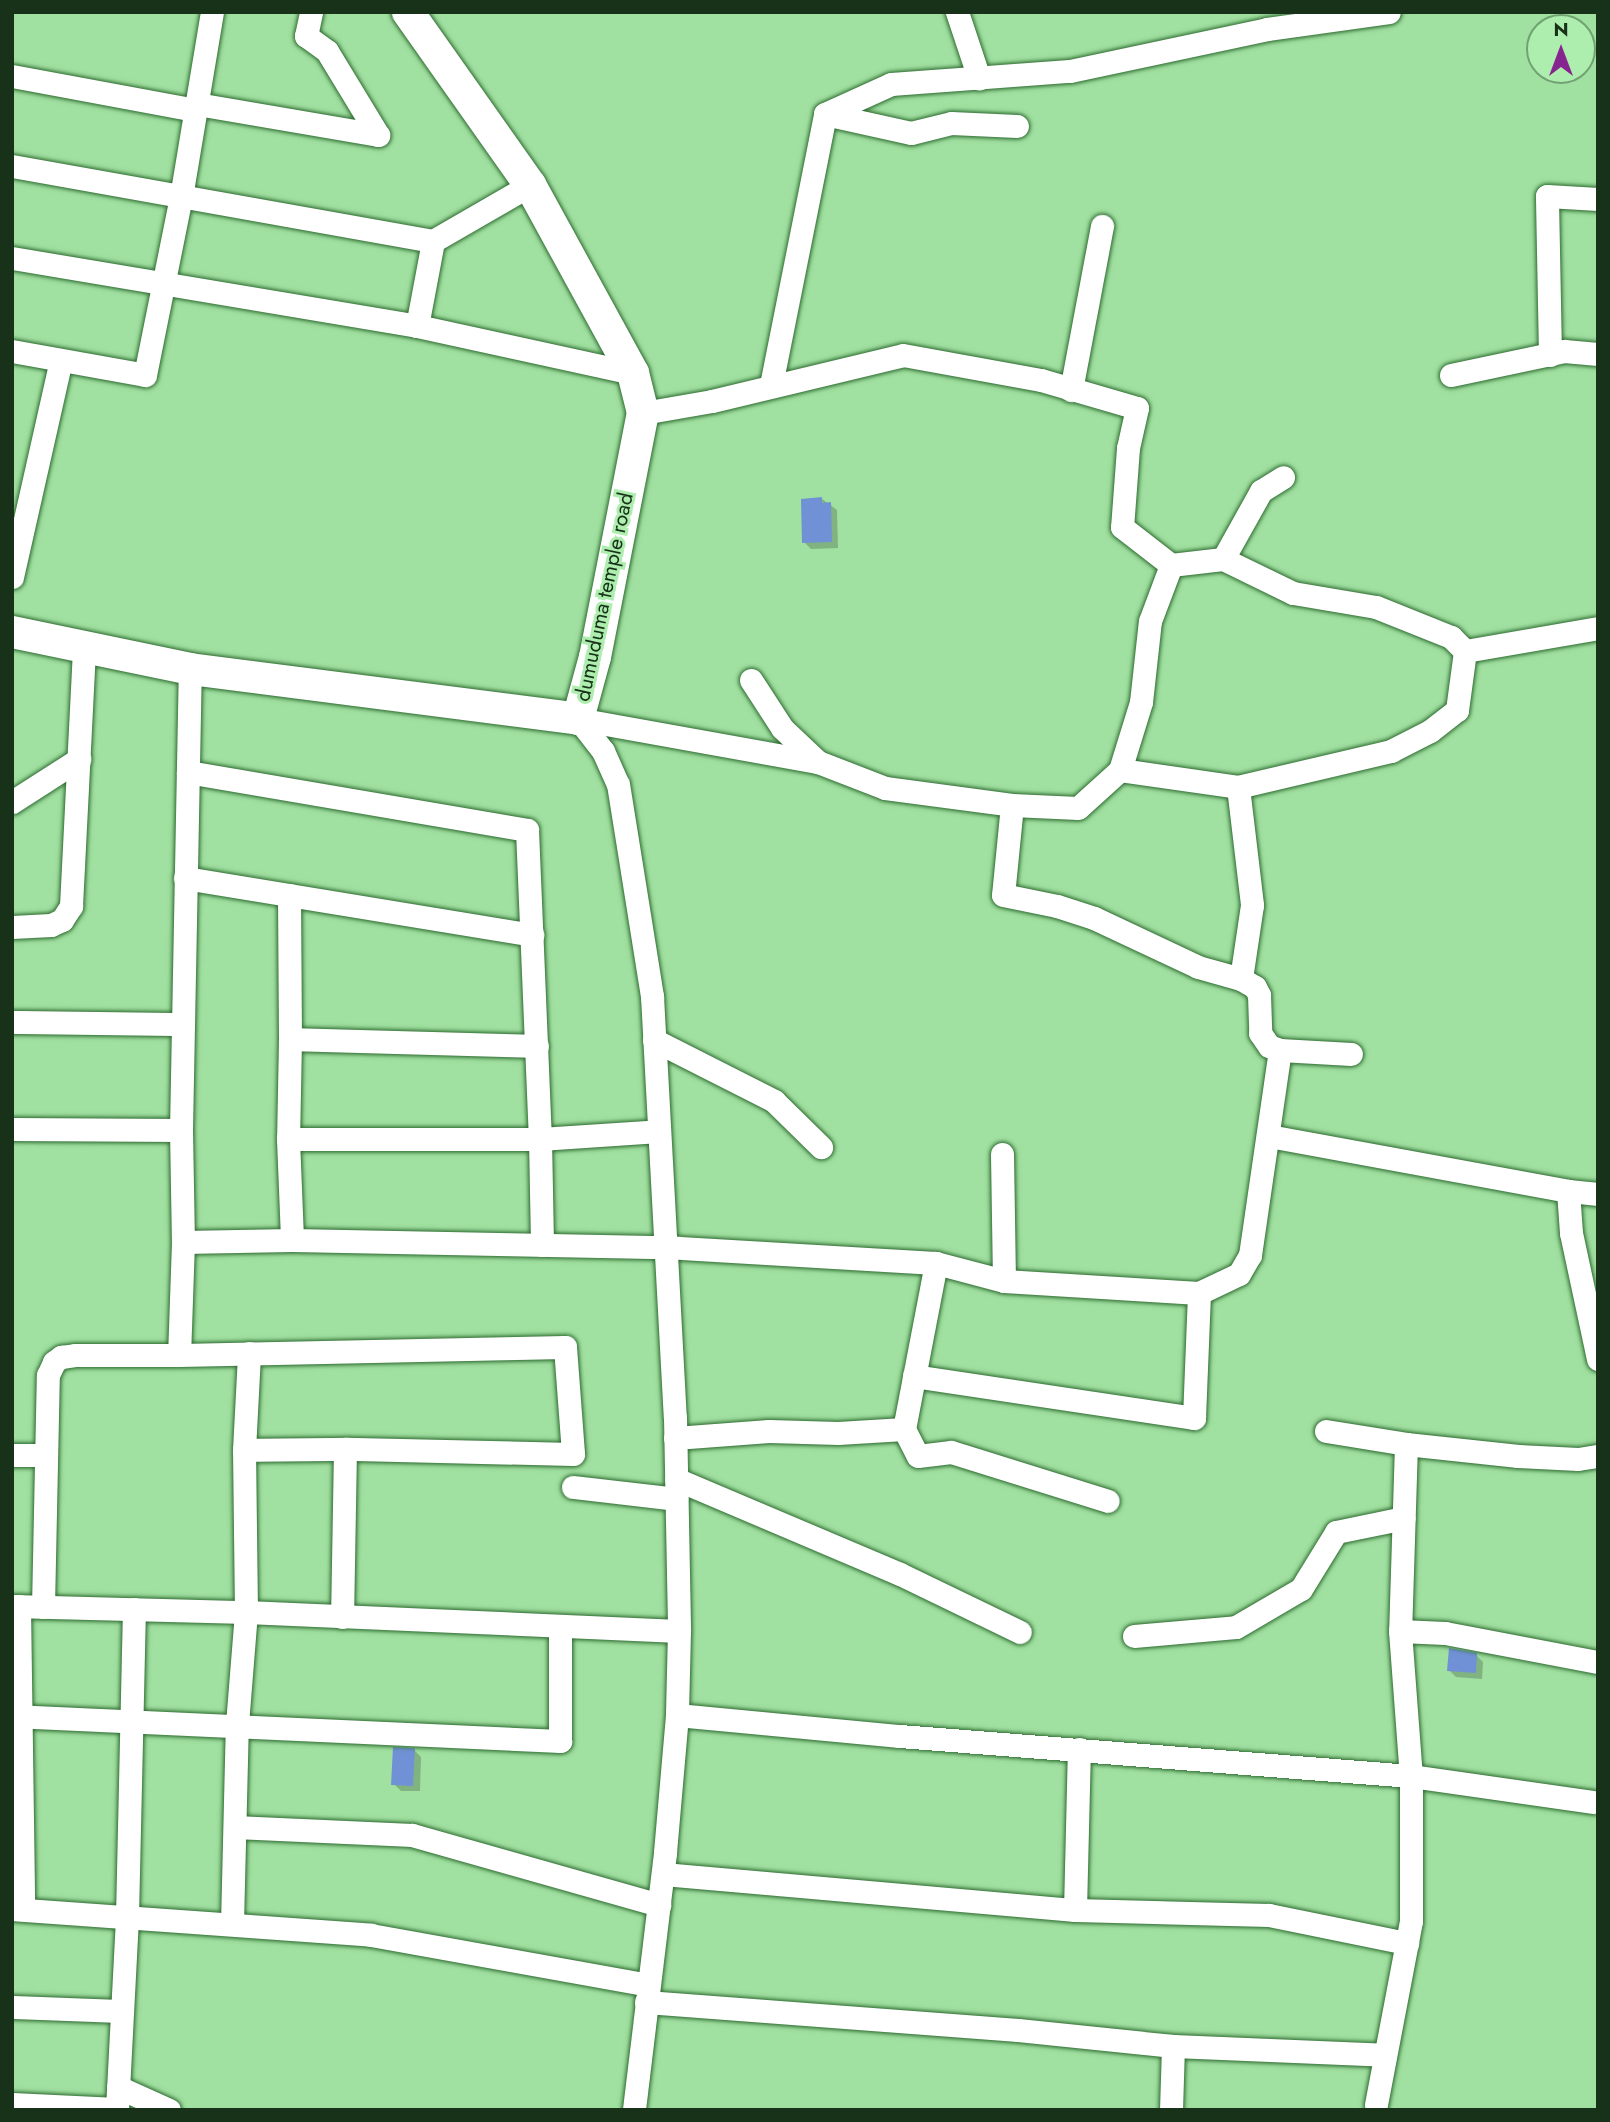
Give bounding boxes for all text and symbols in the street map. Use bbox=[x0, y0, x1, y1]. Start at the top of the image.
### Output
north arrow bbox=[1526, 14, 1596, 84]
text: N bbox=[1553, 16, 1569, 43]
street label: dumuduma temple road bbox=[570, 490, 638, 704]

